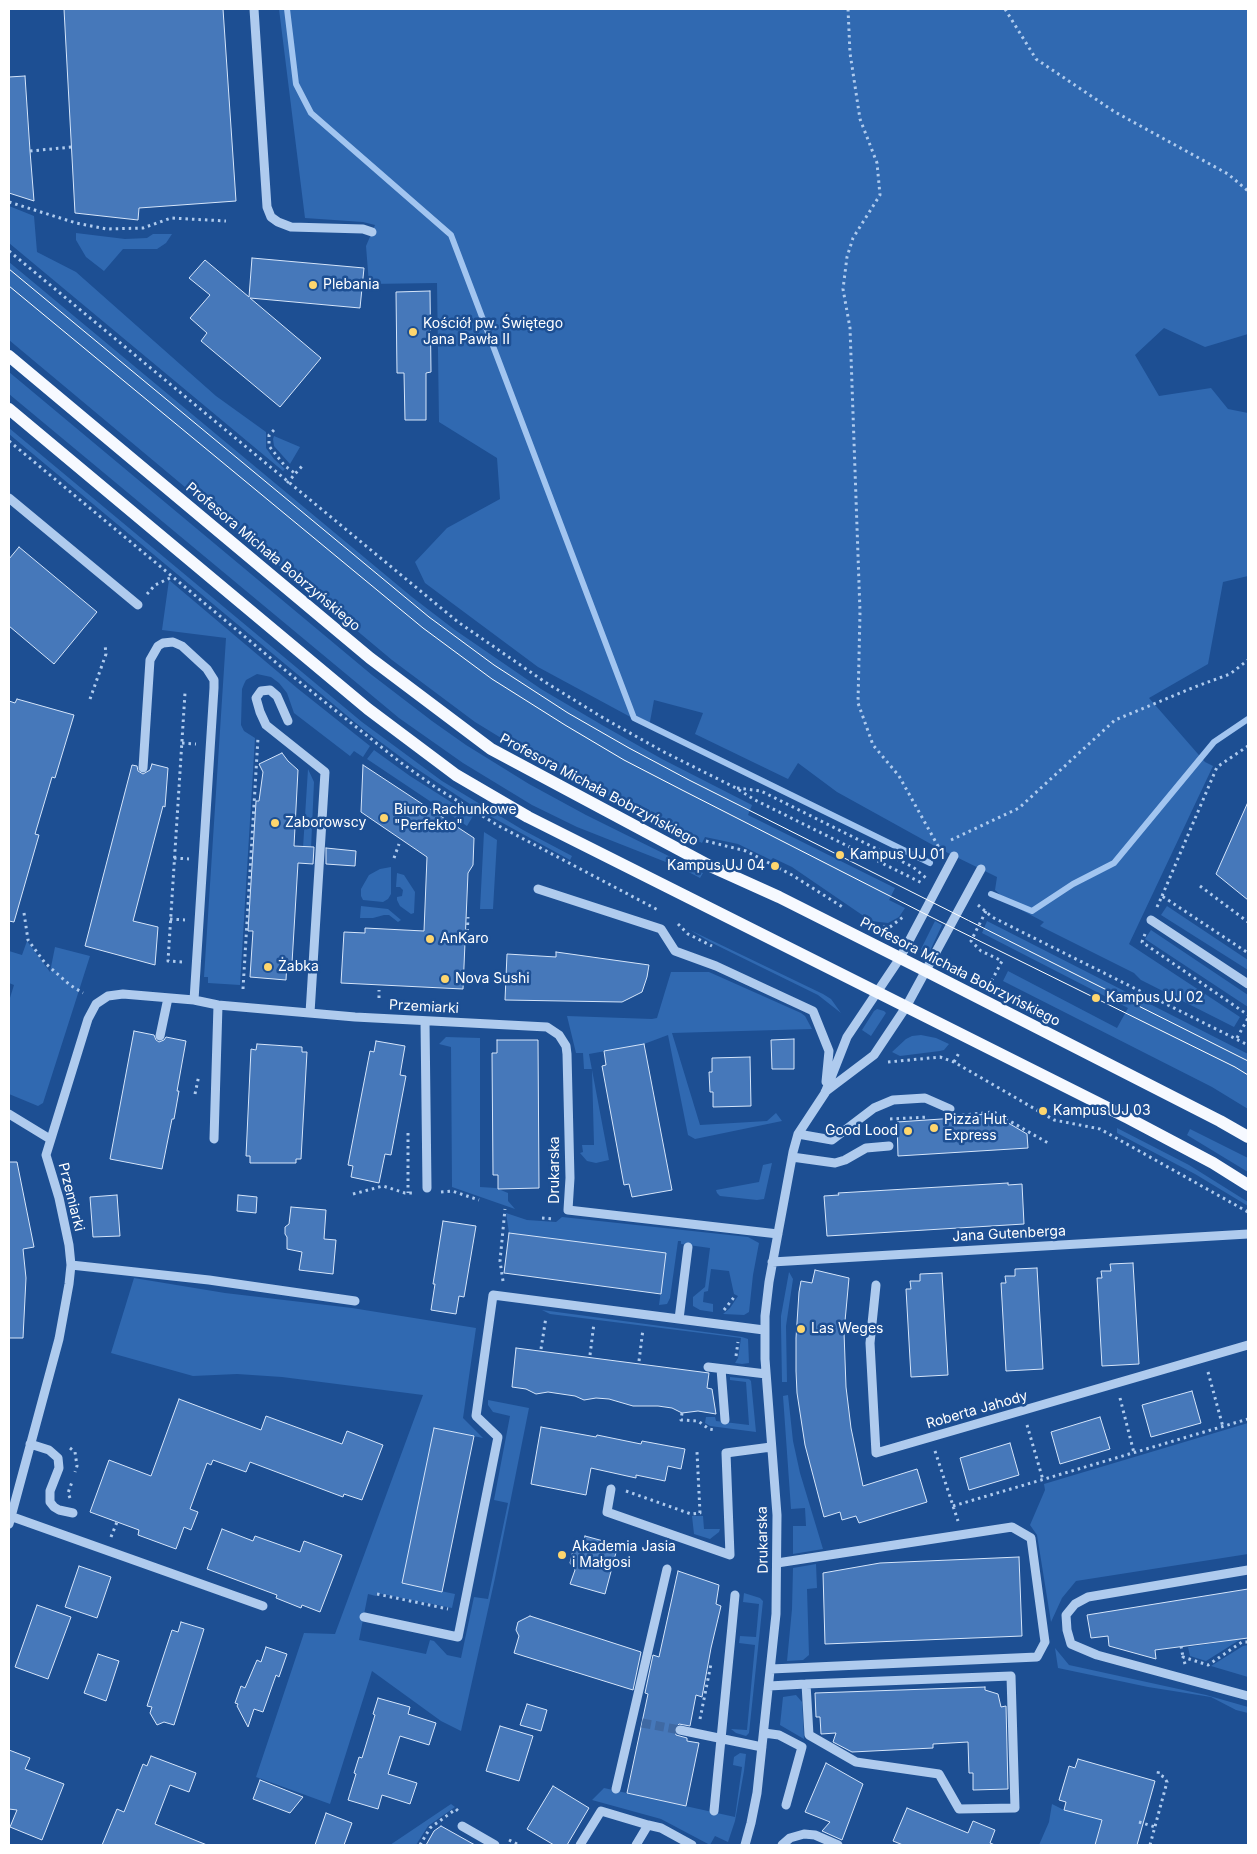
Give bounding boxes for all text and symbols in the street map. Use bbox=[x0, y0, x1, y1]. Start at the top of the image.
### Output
place label: Plebania bbox=[323, 277, 380, 293]
marker: Plebania bbox=[307, 279, 319, 291]
place label: Kościół pw. Świętego Jana Pawła II bbox=[423, 316, 563, 348]
marker: Kościół pw. Świętego Jana Pawła II bbox=[407, 326, 419, 338]
street label: Profesora Michała Bobrzyńskiego bbox=[182, 479, 364, 635]
street label: Profesora Michała Bobrzyńskiego bbox=[497, 730, 701, 850]
place label: Biuro Rachunkowe "Perfekto" bbox=[394, 802, 517, 834]
marker: Biuro Rachunkowe "Perfekto" bbox=[378, 812, 390, 824]
place label: Zaborowscy bbox=[285, 815, 366, 831]
marker: Zaborowscy bbox=[269, 817, 281, 829]
place label: Kampus UJ 01 bbox=[850, 847, 945, 863]
marker: Kampus UJ 01 bbox=[834, 849, 846, 861]
place label: Kampus UJ 04 bbox=[667, 858, 765, 874]
marker: Kampus UJ 04 bbox=[769, 860, 781, 872]
street label: Profesora Michała Bobrzyńskiego bbox=[857, 914, 1063, 1030]
place label: AnKaro bbox=[440, 931, 489, 947]
marker: AnKaro bbox=[424, 933, 436, 945]
place label: Żabka bbox=[278, 959, 319, 975]
marker: Żabka bbox=[262, 961, 274, 973]
place label: Nova Sushi bbox=[455, 971, 530, 987]
marker: Nova Sushi bbox=[439, 973, 451, 985]
place label: Kampus UJ 02 bbox=[1106, 990, 1203, 1006]
marker: Kampus UJ 02 bbox=[1090, 992, 1102, 1004]
street label: Przemiarki bbox=[389, 997, 459, 1017]
place label: Kampus UJ 03 bbox=[1053, 1103, 1151, 1119]
marker: Kampus UJ 03 bbox=[1037, 1105, 1049, 1117]
place label: Pizza Hut Express bbox=[944, 1112, 1007, 1144]
marker: Pizza Hut Express bbox=[928, 1122, 940, 1134]
place label: Good Lood bbox=[825, 1123, 898, 1139]
marker: Good Lood bbox=[902, 1125, 914, 1137]
street label: Drukarska bbox=[547, 1136, 563, 1204]
street label: Przemiarki bbox=[54, 1161, 88, 1233]
street label: Jana Gutenberga bbox=[952, 1223, 1066, 1245]
place label: Las Weges bbox=[811, 1321, 883, 1337]
marker: Las Weges bbox=[795, 1323, 807, 1335]
street label: Roberta Jahody bbox=[924, 1387, 1030, 1433]
street label: Drukarska bbox=[754, 1506, 772, 1574]
place label: Akademia Jasia i Małgosi bbox=[572, 1539, 676, 1571]
marker: Akademia Jasia i Małgosi bbox=[556, 1549, 568, 1561]

